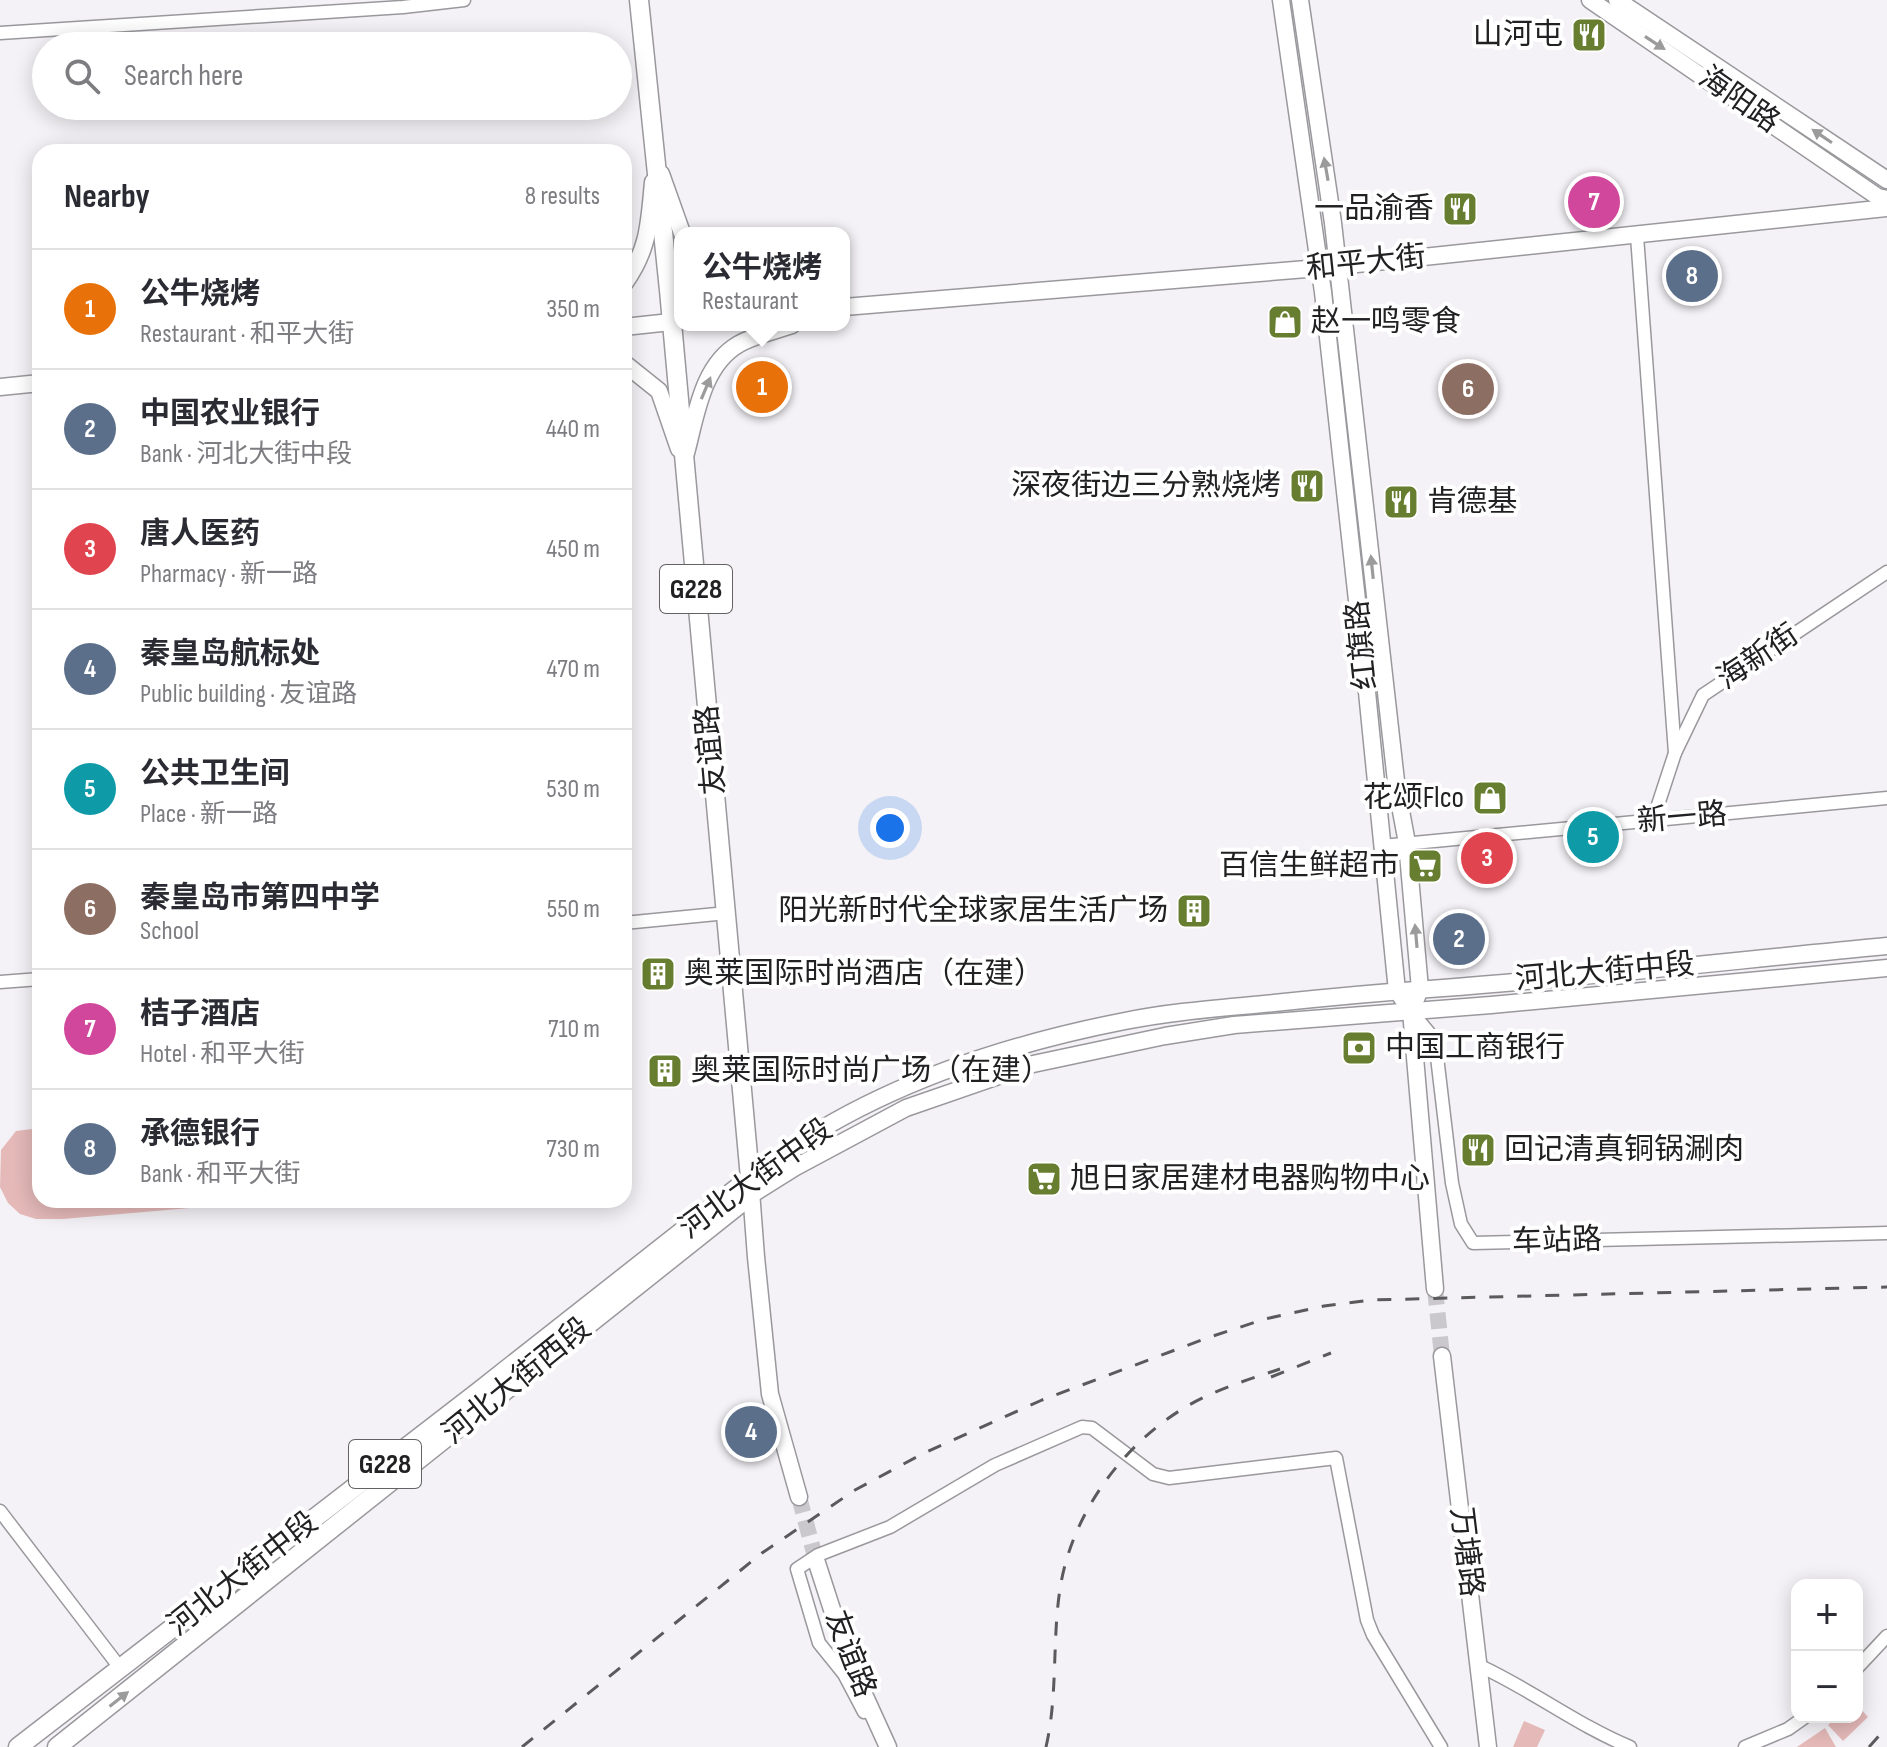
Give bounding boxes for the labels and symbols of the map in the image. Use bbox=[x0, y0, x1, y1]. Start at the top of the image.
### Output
restaurant icon: 山河屯 bbox=[1570, 16, 1608, 54]
place label: 山河屯 bbox=[1473, 17, 1563, 53]
one-way arrow bbox=[1645, 36, 1666, 51]
street label: 海阳路 bbox=[1692, 59, 1786, 141]
one-way arrow bbox=[1811, 130, 1833, 144]
one-way arrow bbox=[1319, 156, 1331, 181]
pin: 7 bbox=[1568, 172, 1620, 232]
restaurant icon: 一品渝香 bbox=[1441, 190, 1479, 228]
place label: 一品渝香 bbox=[1314, 191, 1434, 227]
street label: 和平大街 bbox=[1304, 239, 1428, 287]
pin: 8 bbox=[1666, 246, 1718, 306]
shop icon: 赵一鸣零食 bbox=[1266, 303, 1304, 341]
place label: 赵一鸣零食 bbox=[1311, 304, 1461, 340]
pin: 1 bbox=[736, 357, 788, 417]
pin: 6 bbox=[1442, 359, 1494, 419]
one-way arrow bbox=[699, 376, 712, 400]
restaurant icon: 深夜街边三分熟烧烤 bbox=[1288, 467, 1326, 505]
place label: 深夜街边三分熟烧烤 bbox=[1011, 468, 1281, 504]
restaurant icon: 肯德基 bbox=[1382, 483, 1420, 521]
place label: 肯德基 bbox=[1427, 484, 1517, 520]
one-way arrow bbox=[1365, 554, 1378, 579]
road number: G228 bbox=[660, 565, 732, 613]
street label: 红旗路 bbox=[1339, 598, 1385, 692]
street label: 海新街 bbox=[1711, 617, 1805, 697]
street label: 友谊路 bbox=[689, 704, 733, 796]
shop icon: 花颂Flco bbox=[1471, 779, 1509, 817]
place label: 花颂Flco bbox=[1363, 780, 1464, 816]
street label: 新一路 bbox=[1636, 796, 1728, 840]
pin: 5 bbox=[1567, 807, 1619, 867]
your location bbox=[870, 808, 910, 848]
pin: 3 bbox=[1461, 828, 1513, 888]
supermarket icon: 百信生鲜超市 bbox=[1406, 847, 1444, 885]
place label: 百信生鲜超市 bbox=[1219, 848, 1399, 884]
building icon: 阳光新时代全球家居生活广场 bbox=[1175, 892, 1213, 930]
place label: 阳光新时代全球家居生活广场 bbox=[778, 893, 1168, 929]
pin: 2 bbox=[1433, 909, 1485, 969]
one-way arrow bbox=[1410, 923, 1423, 948]
street label: 河北大街中段 bbox=[1514, 946, 1696, 998]
building icon: 奥莱国际时尚酒店（在建） bbox=[639, 955, 677, 993]
place label: 奥莱国际时尚酒店（在建） bbox=[684, 956, 1044, 992]
bank icon: 中国工商银行 bbox=[1340, 1029, 1378, 1067]
place label: 中国工商银行 bbox=[1385, 1030, 1565, 1066]
building icon: 奥莱国际时尚广场（在建） bbox=[646, 1052, 684, 1090]
place label: 奥莱国际时尚广场（在建） bbox=[691, 1053, 1051, 1089]
street label: 河北大街中段 bbox=[673, 1112, 839, 1246]
restaurant icon: 回记清真铜锅涮肉 bbox=[1459, 1131, 1497, 1169]
place label: 回记清真铜锅涮肉 bbox=[1504, 1132, 1744, 1168]
supermarket icon: 旭日家居建材电器购物中心 bbox=[1025, 1160, 1063, 1198]
place label: 旭日家居建材电器购物中心 bbox=[1070, 1161, 1430, 1197]
street label: 车站路 bbox=[1511, 1221, 1603, 1261]
street label: 河北大街西段 bbox=[436, 1310, 598, 1452]
pin: 4 bbox=[725, 1402, 777, 1462]
road number: G228 bbox=[349, 1440, 421, 1488]
street label: 河北大街中段 bbox=[161, 1504, 325, 1644]
street label: 万塘路 bbox=[1443, 1505, 1489, 1599]
street label: 友谊路 bbox=[817, 1606, 883, 1702]
one-way arrow bbox=[109, 1691, 129, 1707]

